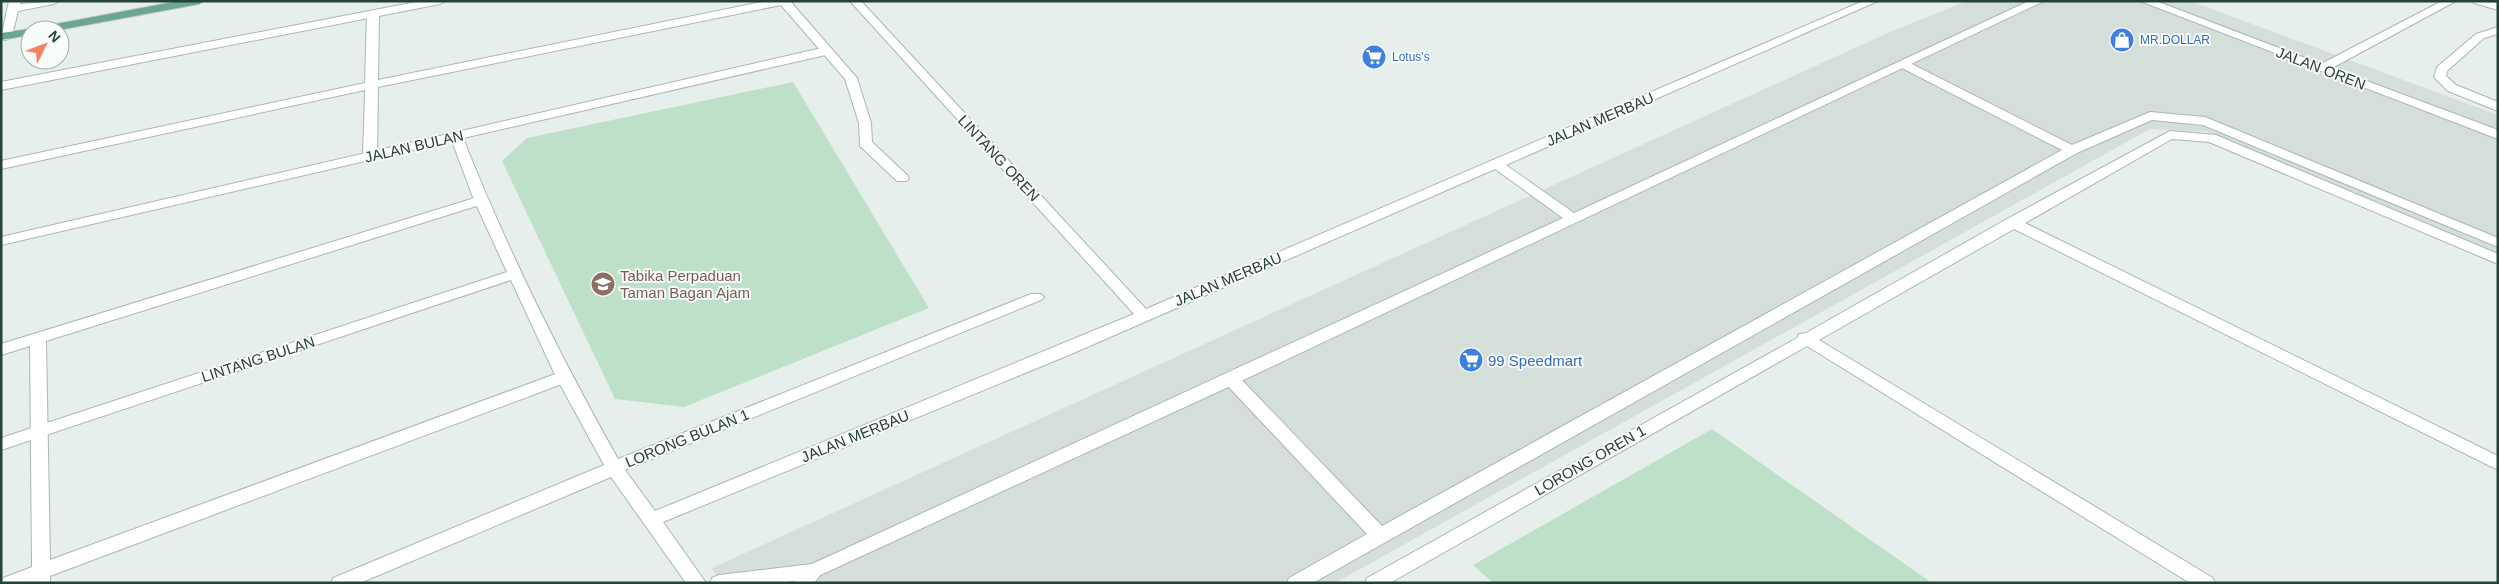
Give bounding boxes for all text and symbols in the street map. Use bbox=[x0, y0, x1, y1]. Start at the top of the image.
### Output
north arrow bbox=[20, 20, 70, 70]
text: N bbox=[45, 27, 64, 45]
shop icon: MR.DOLLAR bbox=[2109, 27, 2135, 53]
place label: MR.DOLLAR bbox=[2140, 33, 2210, 47]
street label: JALAN OREN bbox=[2274, 43, 2368, 93]
supermarket icon: Lotus's bbox=[1361, 44, 1387, 70]
place label: Lotus's bbox=[1392, 50, 1430, 64]
street label: JALAN MERBAU bbox=[1544, 89, 1656, 149]
street label: LINTANG OREN bbox=[955, 111, 1043, 205]
street label: JALAN BULAN bbox=[363, 126, 465, 166]
street label: JALAN MERBAU bbox=[1172, 249, 1284, 309]
place label: Tabika Perpaduan Taman Bagan Ajam bbox=[620, 267, 750, 301]
school or university icon: Tabika Perpaduan Taman Bagan Ajam bbox=[590, 271, 616, 297]
street label: LINTANG BULAN bbox=[199, 333, 317, 385]
supermarket icon: 99 Speedmart bbox=[1458, 347, 1484, 373]
place label: 99 Speedmart bbox=[1488, 352, 1583, 369]
street label: LORONG BULAN 1 bbox=[623, 405, 751, 471]
street label: JALAN MERBAU bbox=[798, 407, 912, 465]
street label: LORONG OREN 1 bbox=[1532, 421, 1648, 499]

